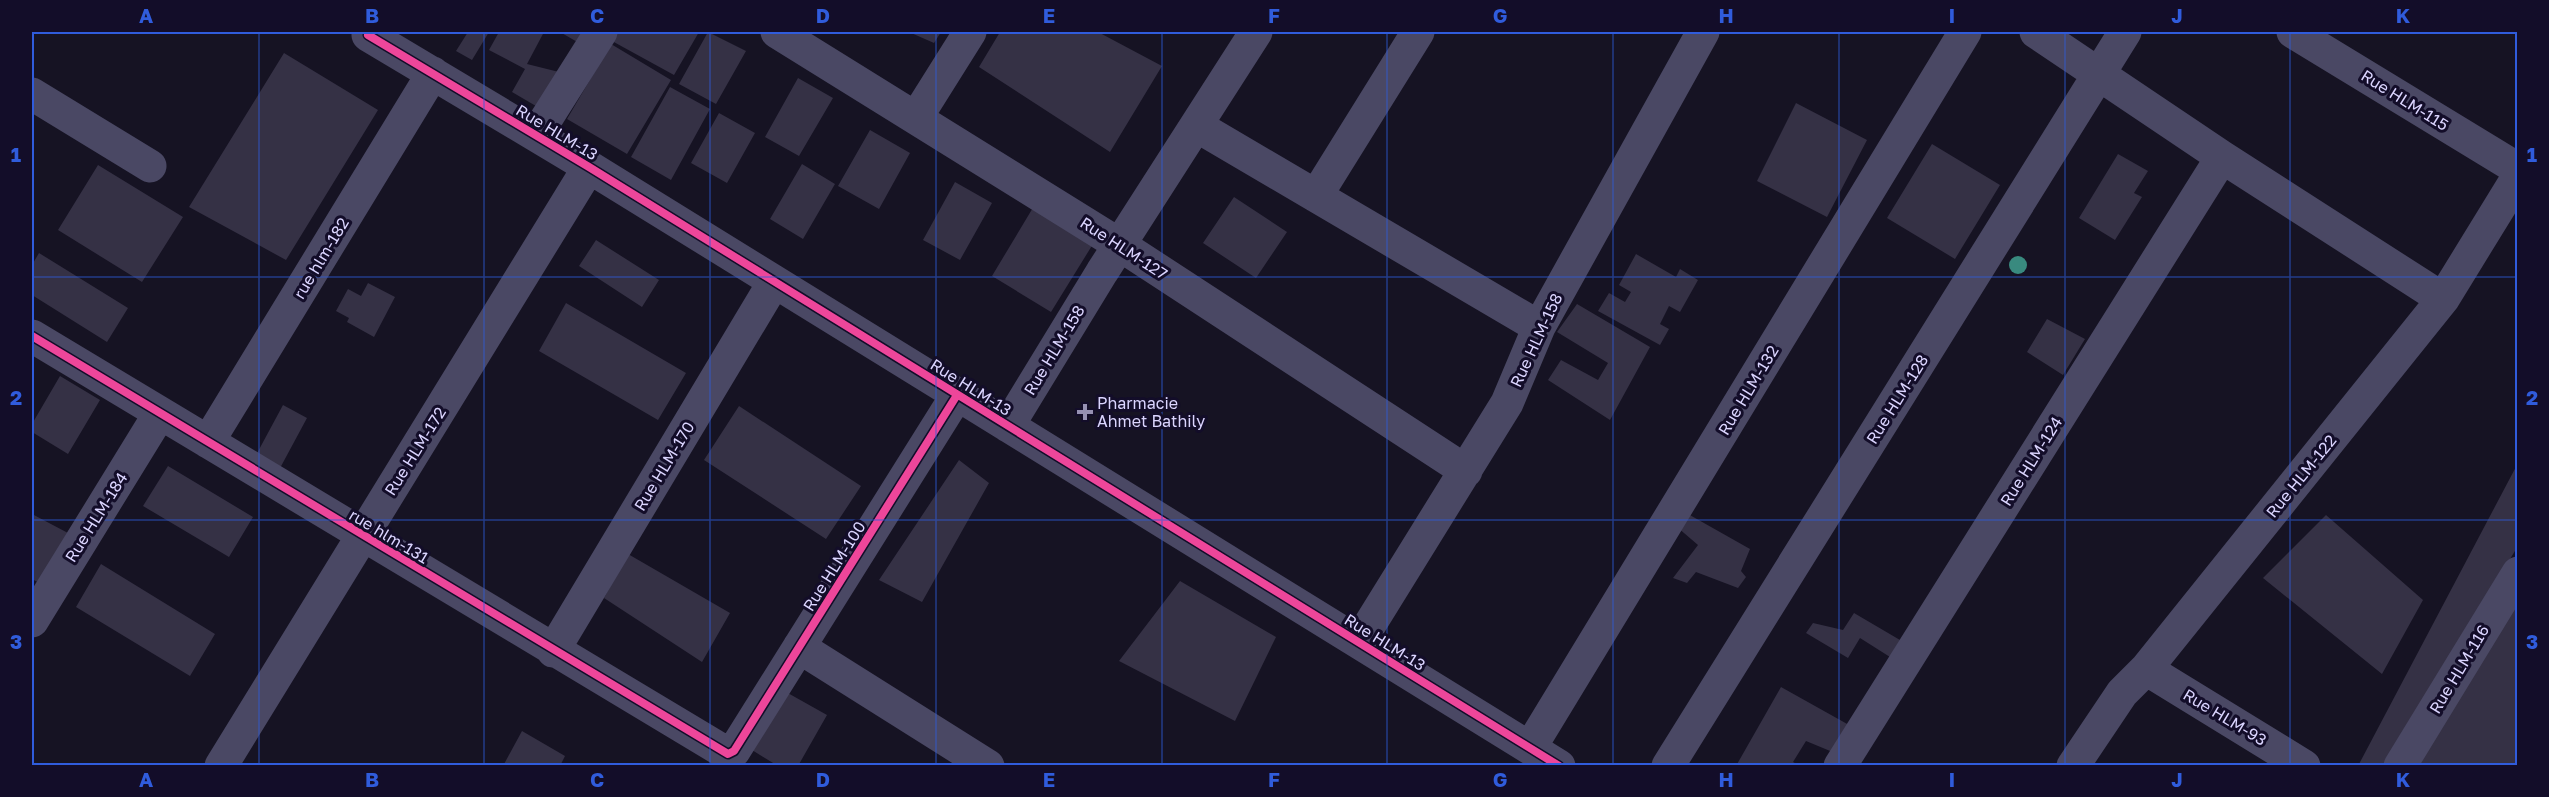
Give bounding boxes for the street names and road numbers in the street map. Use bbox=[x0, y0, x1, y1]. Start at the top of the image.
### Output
street label: Rue HLM-115 bbox=[2358, 65, 2452, 135]
street label: Rue HLM-13 bbox=[513, 100, 601, 164]
street label: Rue HLM-127 bbox=[1077, 212, 1171, 284]
street label: rue hlm-182 bbox=[289, 214, 353, 302]
street label: Rue HLM-158 bbox=[1505, 290, 1567, 390]
street label: Rue HLM-158 bbox=[1019, 301, 1089, 399]
street label: Rue HLM-132 bbox=[1713, 342, 1783, 438]
street label: Rue HLM-128 bbox=[1862, 351, 1932, 447]
street label: Rue HLM-13 bbox=[927, 354, 1015, 420]
street label: Rue HLM-172 bbox=[380, 403, 450, 499]
street label: Rue HLM-124 bbox=[1996, 413, 2066, 509]
street label: Rue HLM-170 bbox=[629, 418, 699, 514]
street label: Rue HLM-122 bbox=[2261, 430, 2341, 522]
street label: Rue HLM-184 bbox=[61, 468, 131, 566]
street label: rue hlm-131 bbox=[346, 504, 433, 568]
street label: Rue HLM-100 bbox=[798, 517, 870, 615]
street label: Rue HLM-13 bbox=[1341, 609, 1429, 675]
street label: Rue HLM-116 bbox=[2425, 621, 2493, 717]
street label: Rue HLM-93 bbox=[2180, 684, 2270, 750]

